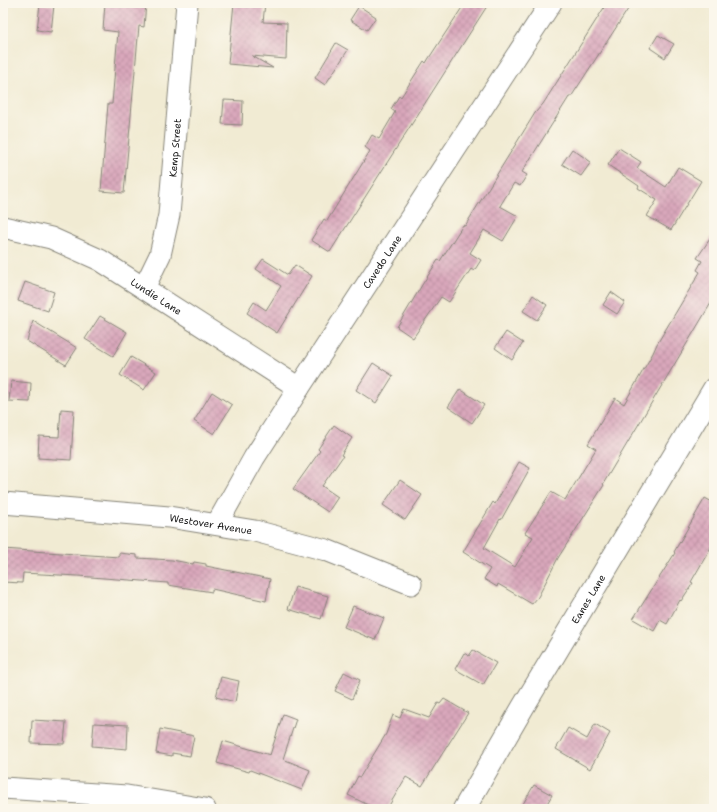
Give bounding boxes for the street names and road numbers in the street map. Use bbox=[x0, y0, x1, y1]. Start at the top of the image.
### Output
street label: Kemp Street bbox=[166, 118, 184, 178]
street label: Cavedo Lane bbox=[359, 232, 404, 291]
street label: Lundie Lane bbox=[128, 275, 185, 318]
street label: Westover Avenue bbox=[169, 511, 254, 537]
street label: Eanes Lane bbox=[568, 571, 608, 626]

